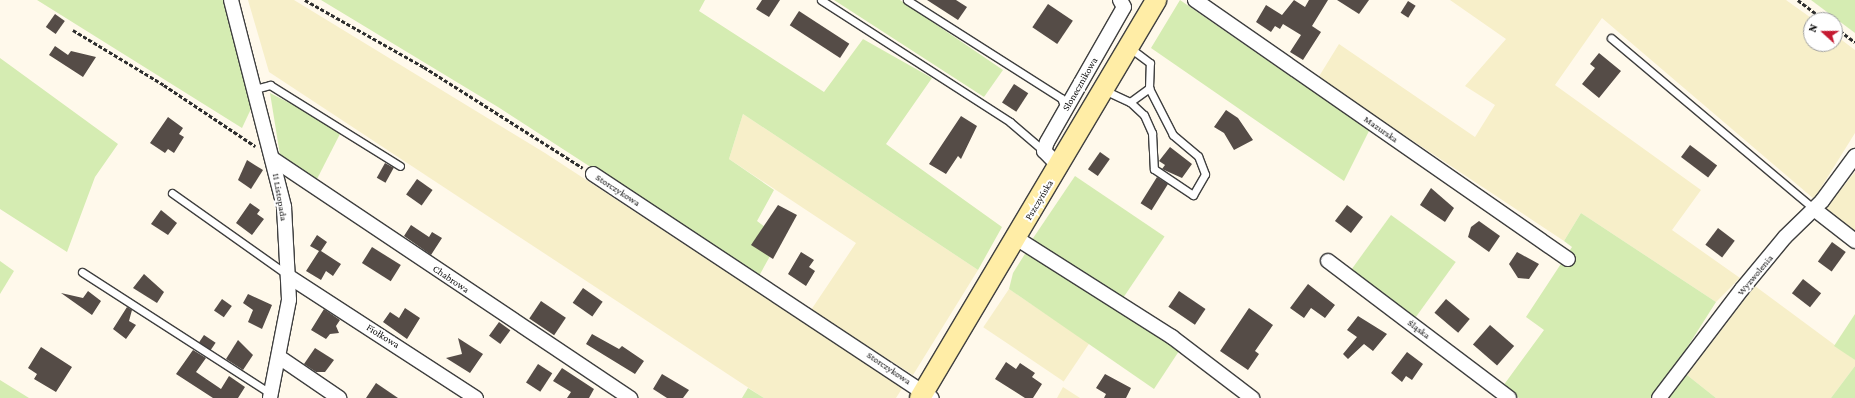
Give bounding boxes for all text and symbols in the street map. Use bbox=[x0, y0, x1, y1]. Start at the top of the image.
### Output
north arrow bbox=[1803, 12, 1843, 52]
text: N bbox=[1806, 22, 1820, 34]
street label: Słonecznikowa bbox=[1060, 55, 1100, 113]
street label: Mazurska bbox=[1361, 113, 1401, 145]
street label: Storczykowa bbox=[593, 171, 643, 209]
street label: 11 Listopada bbox=[270, 172, 290, 222]
street label: Pszczyńska bbox=[1022, 178, 1056, 222]
street label: Wyzwolenia bbox=[1734, 252, 1776, 298]
street label: Chabrowa bbox=[431, 262, 471, 296]
street label: Śląska bbox=[1405, 317, 1433, 341]
street label: Fiołkowa bbox=[364, 321, 402, 351]
street label: Storczykowa bbox=[865, 349, 913, 387]

